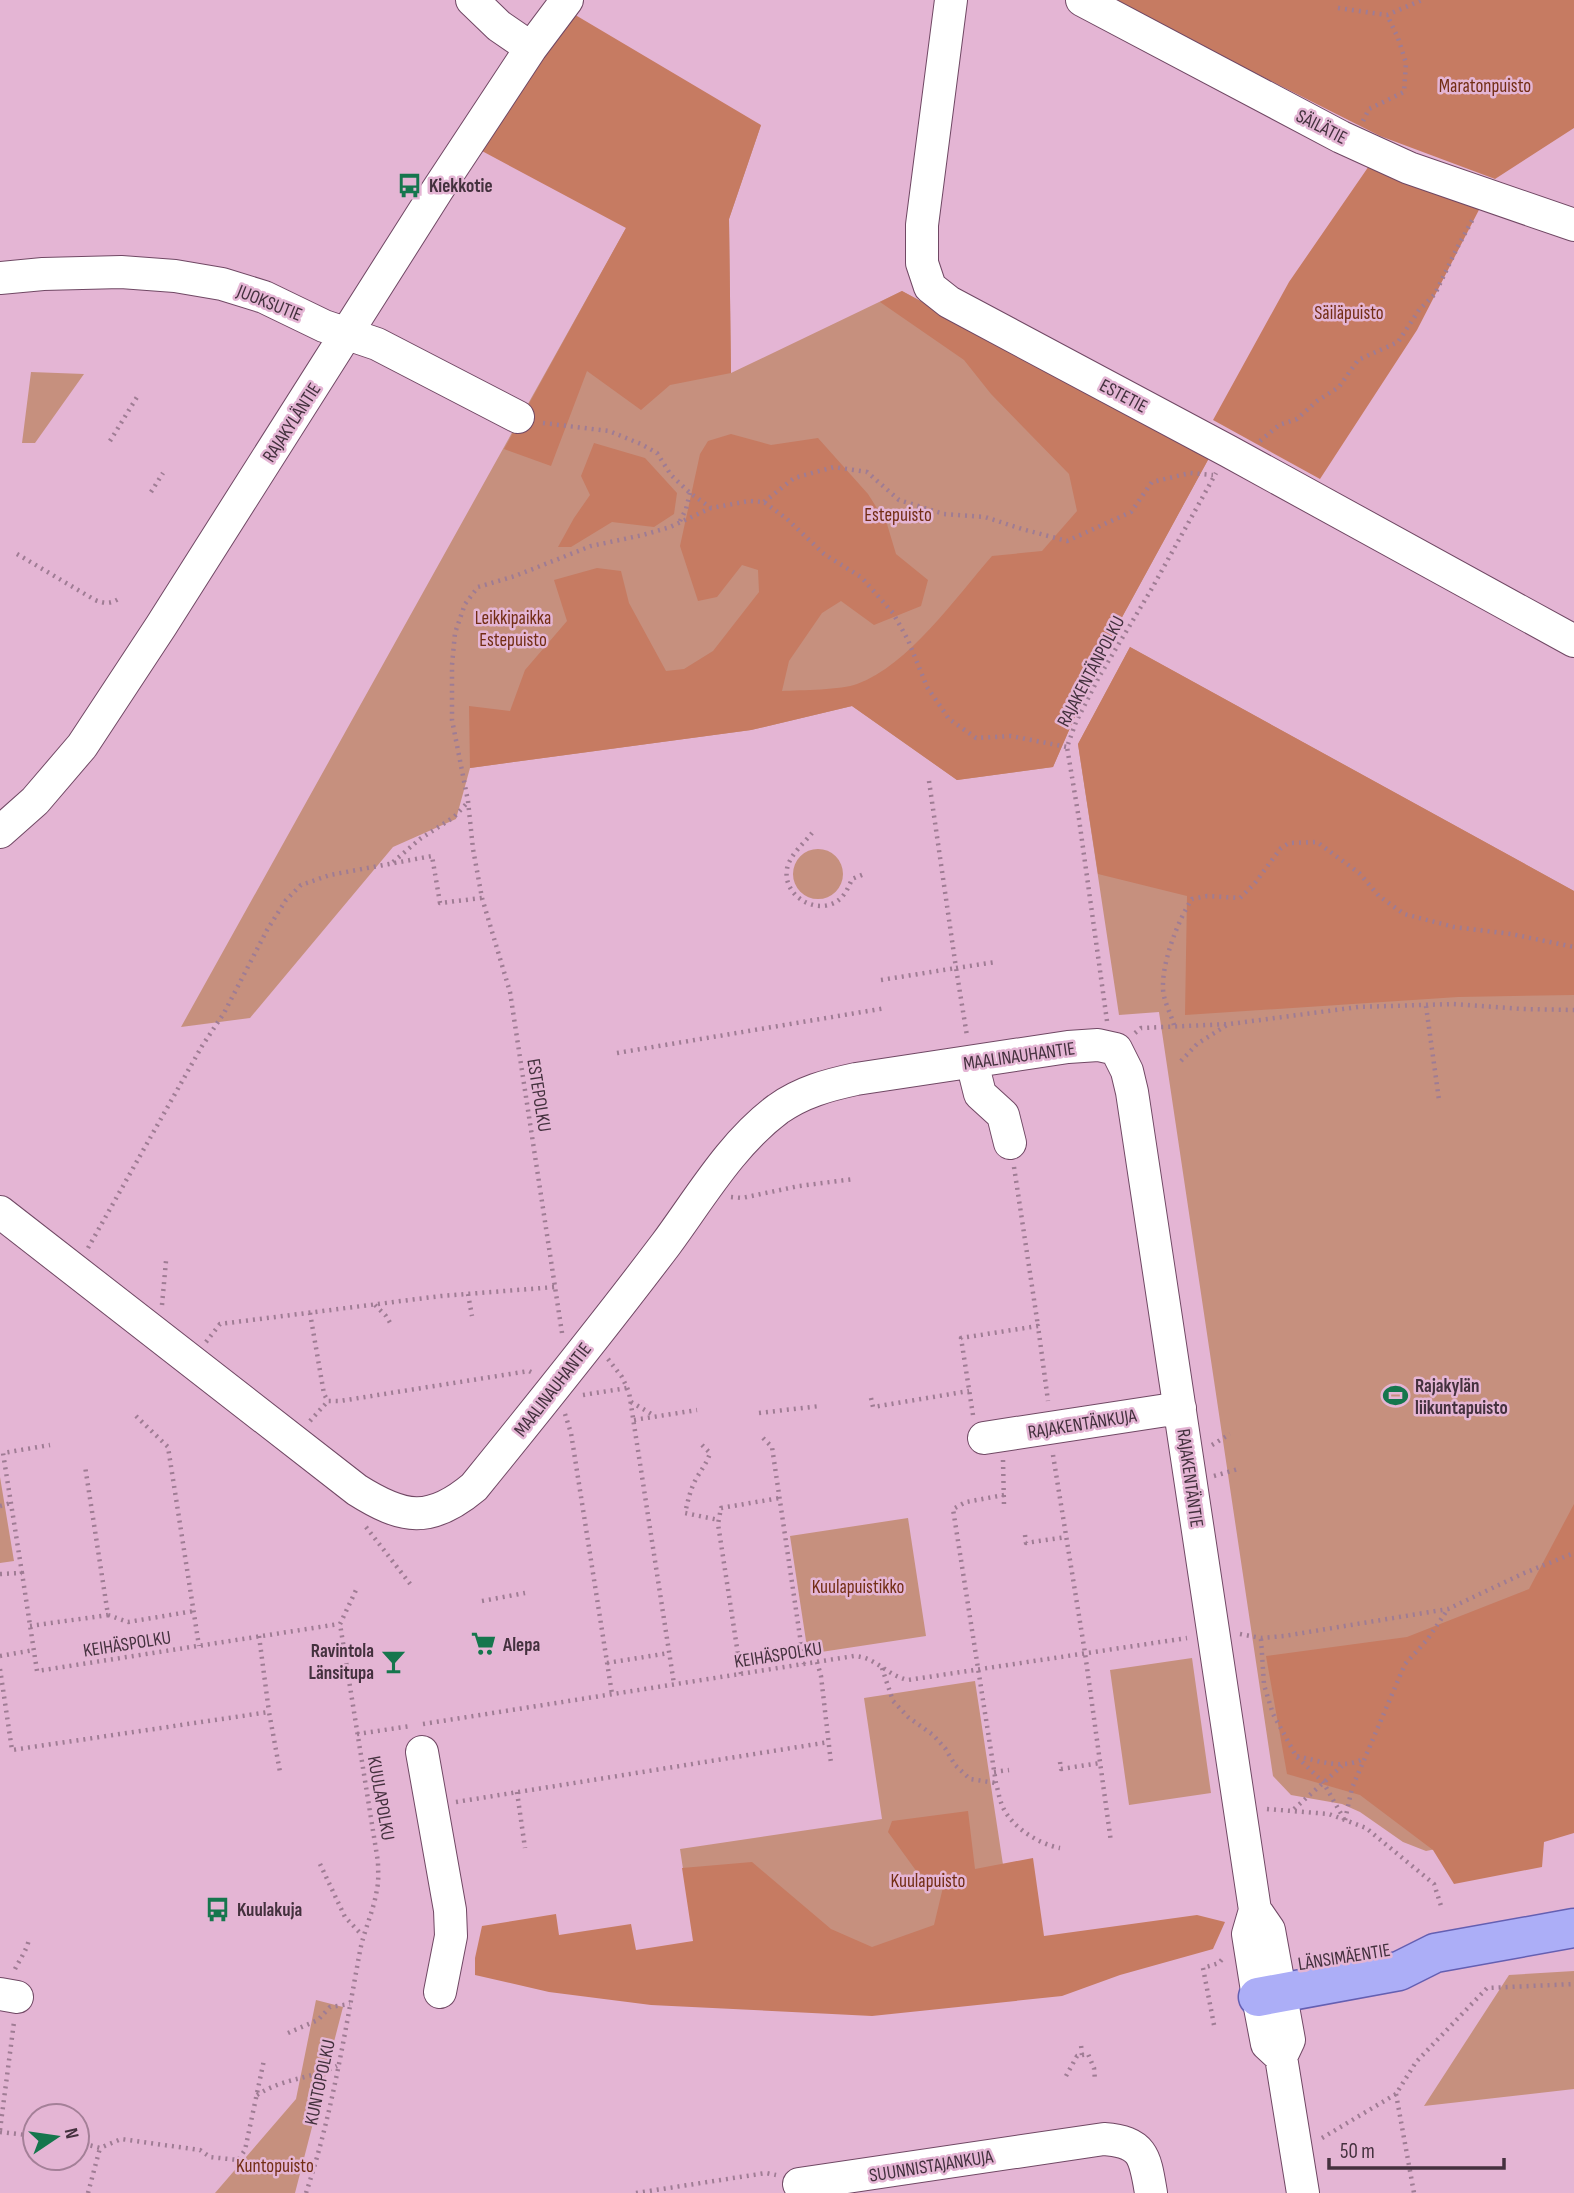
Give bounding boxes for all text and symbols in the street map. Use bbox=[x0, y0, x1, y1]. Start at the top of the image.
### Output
park label: Maratonpuisto bbox=[1439, 75, 1531, 98]
street label: SÄILÄTIE bbox=[1292, 105, 1351, 150]
bus stop icon: Kiekkotie bbox=[395, 171, 423, 199]
place label: Kiekkotie bbox=[429, 175, 493, 198]
street label: JUOKSUTIE bbox=[233, 280, 305, 327]
park label: Säiläpuisto bbox=[1314, 302, 1384, 325]
street label: ESTETIE bbox=[1095, 374, 1151, 418]
street label: RAJAKYLÄNTIE bbox=[258, 379, 326, 467]
park label: Estepuisto bbox=[864, 504, 932, 527]
park label: Leikkipaikka Estepuisto bbox=[475, 607, 551, 652]
street label: RAJAKENTÄNPOLKU bbox=[1052, 612, 1130, 731]
street label: MAALINAUHANTIE bbox=[962, 1037, 1077, 1076]
street label: ESTEPOLKU bbox=[521, 1057, 556, 1133]
street label: MAALINAUHANTIE bbox=[509, 1338, 597, 1441]
place label: Rajakylän liikuntapuisto bbox=[1415, 1375, 1508, 1420]
sports icon: Rajakylän liikuntapuisto bbox=[1381, 1382, 1409, 1410]
street label: RAJAKENTÄNKUJA bbox=[1026, 1404, 1139, 1444]
street label: RAJAKENTÄNTIE bbox=[1171, 1427, 1208, 1529]
park label: Kuulapuistikko bbox=[812, 1576, 904, 1599]
street label: KEIHÄSPOLKU bbox=[82, 1626, 173, 1663]
supermarket icon: Alepa bbox=[469, 1630, 497, 1658]
place label: Alepa bbox=[502, 1634, 540, 1657]
street label: KEIHÄSPOLKU bbox=[733, 1637, 824, 1674]
place label: Ravintola Länsitupa bbox=[308, 1640, 374, 1685]
bar icon: Ravintola Länsitupa bbox=[380, 1647, 408, 1675]
street label: KUULAPOLKU bbox=[362, 1754, 399, 1842]
park label: Kuulapuisto bbox=[891, 1870, 965, 1893]
bus stop icon: Kuulakuja bbox=[203, 1895, 231, 1923]
place label: Kuulakuja bbox=[237, 1899, 302, 1922]
street label: LÄNSIMÄENTIE bbox=[1296, 1939, 1392, 1976]
street label: KUNTOPOLKU bbox=[300, 2037, 341, 2127]
north arrow bbox=[21, 2102, 91, 2172]
text: N bbox=[59, 2126, 83, 2141]
scale bar bbox=[1329, 2126, 1504, 2170]
text: 50 m bbox=[1340, 2139, 1375, 2164]
street label: SUUNNISTAJANKUJA bbox=[868, 2145, 996, 2188]
park label: Kuntopuisto bbox=[236, 2155, 314, 2178]

